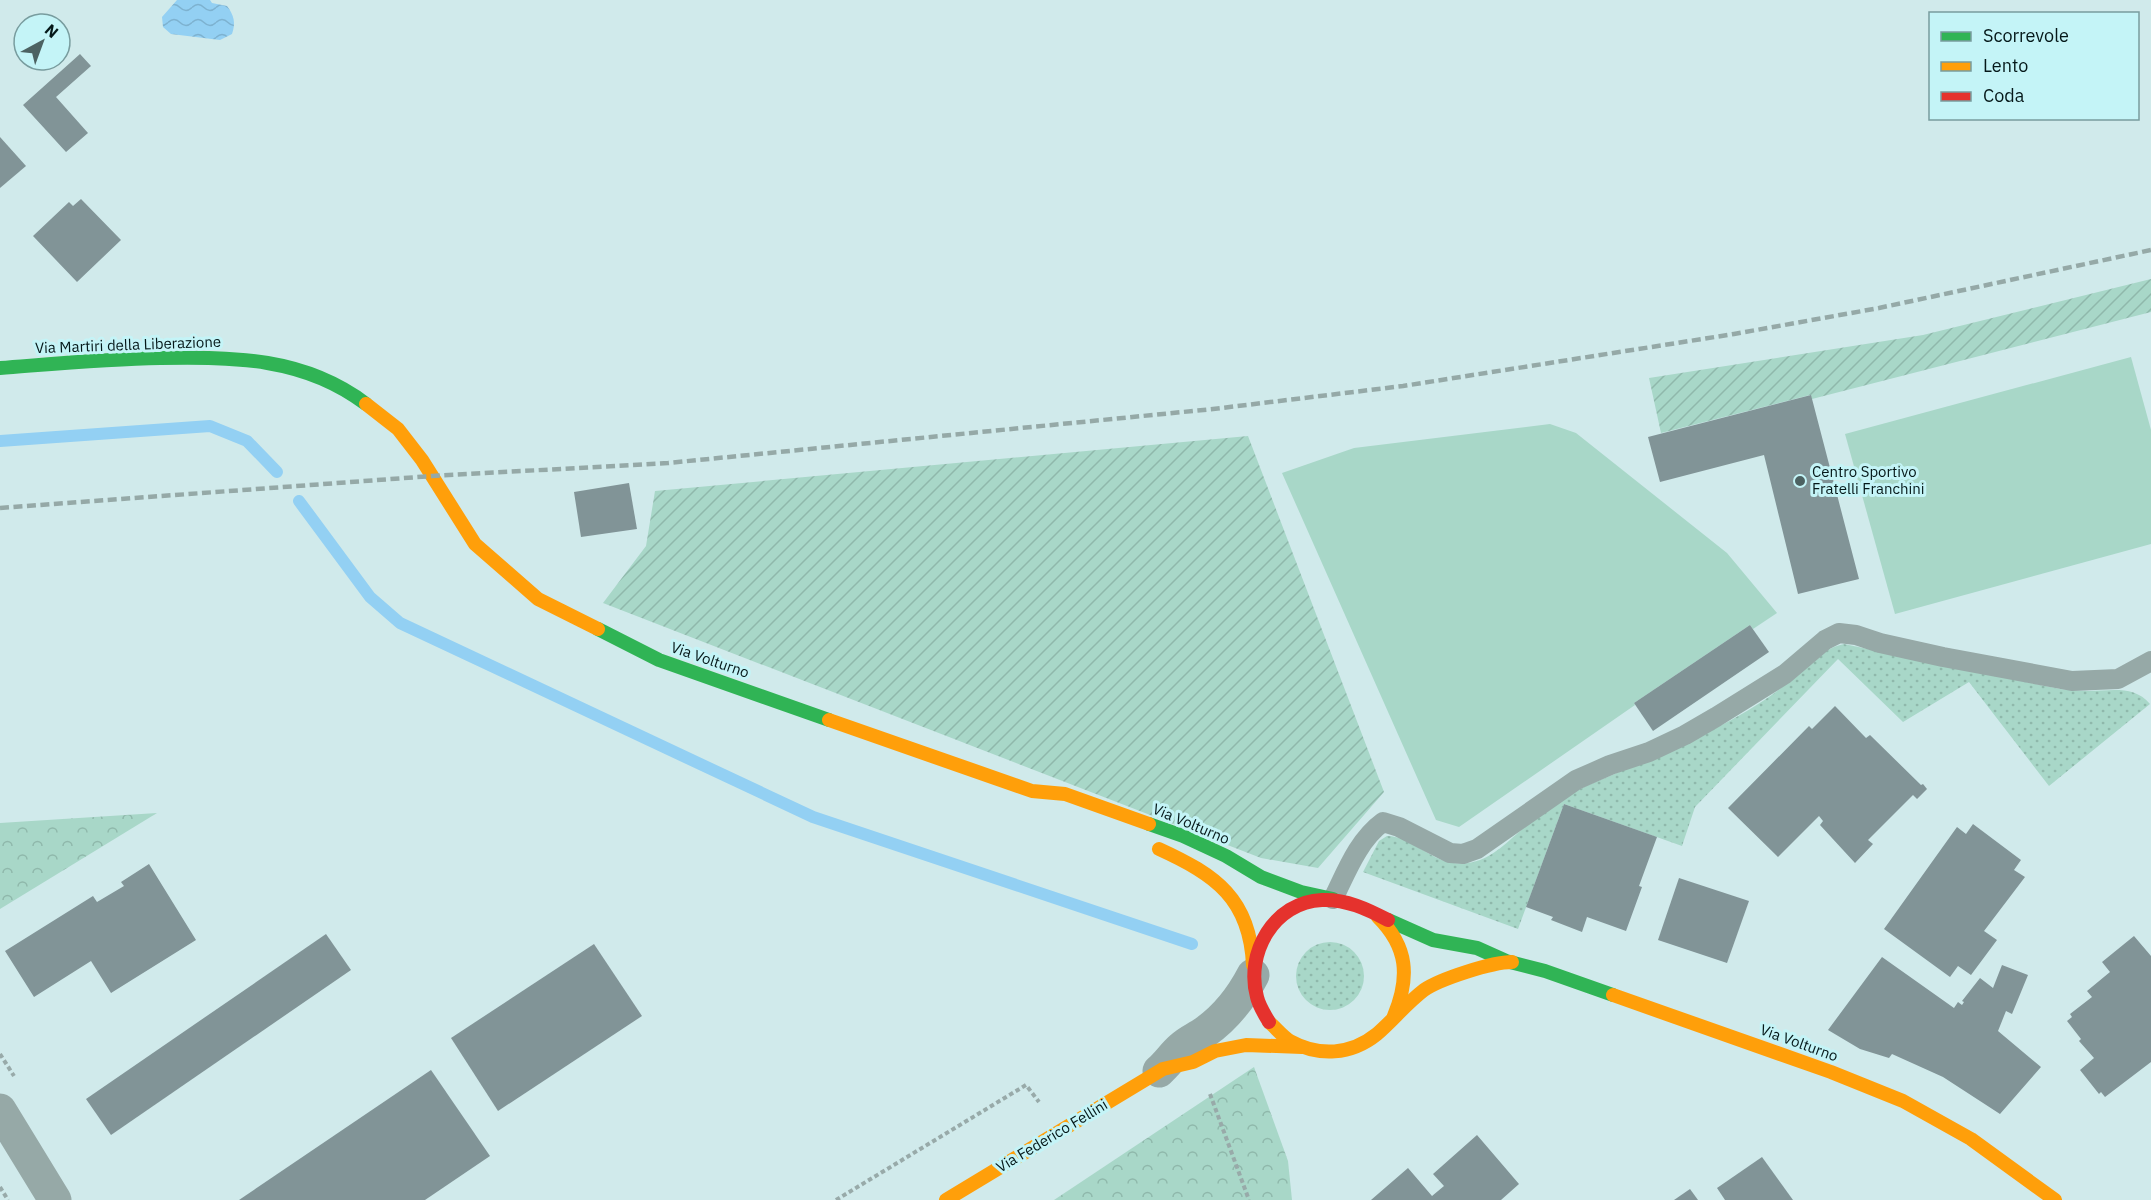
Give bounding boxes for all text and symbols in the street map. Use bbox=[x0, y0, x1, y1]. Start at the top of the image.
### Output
north arrow bbox=[12, 12, 72, 72]
legend bbox=[1929, 12, 2139, 120]
text: N bbox=[41, 19, 63, 42]
text: Scorrevole bbox=[1983, 24, 2069, 47]
text: Lento bbox=[1983, 54, 2028, 77]
text: Coda bbox=[1983, 84, 2025, 107]
street label: Via Martiri della Liberazione bbox=[35, 332, 221, 357]
place label: Centro Sportivo Fratelli Franchini bbox=[1812, 462, 1925, 498]
marker: Centro Sportivo Fratelli Franchini bbox=[1793, 474, 1807, 488]
street label: Via Volturno bbox=[668, 637, 752, 682]
street label: Via Volturno bbox=[1150, 799, 1233, 848]
street label: Via Volturno bbox=[1758, 1020, 1841, 1065]
street label: Via Federico Fellini bbox=[993, 1095, 1111, 1176]

